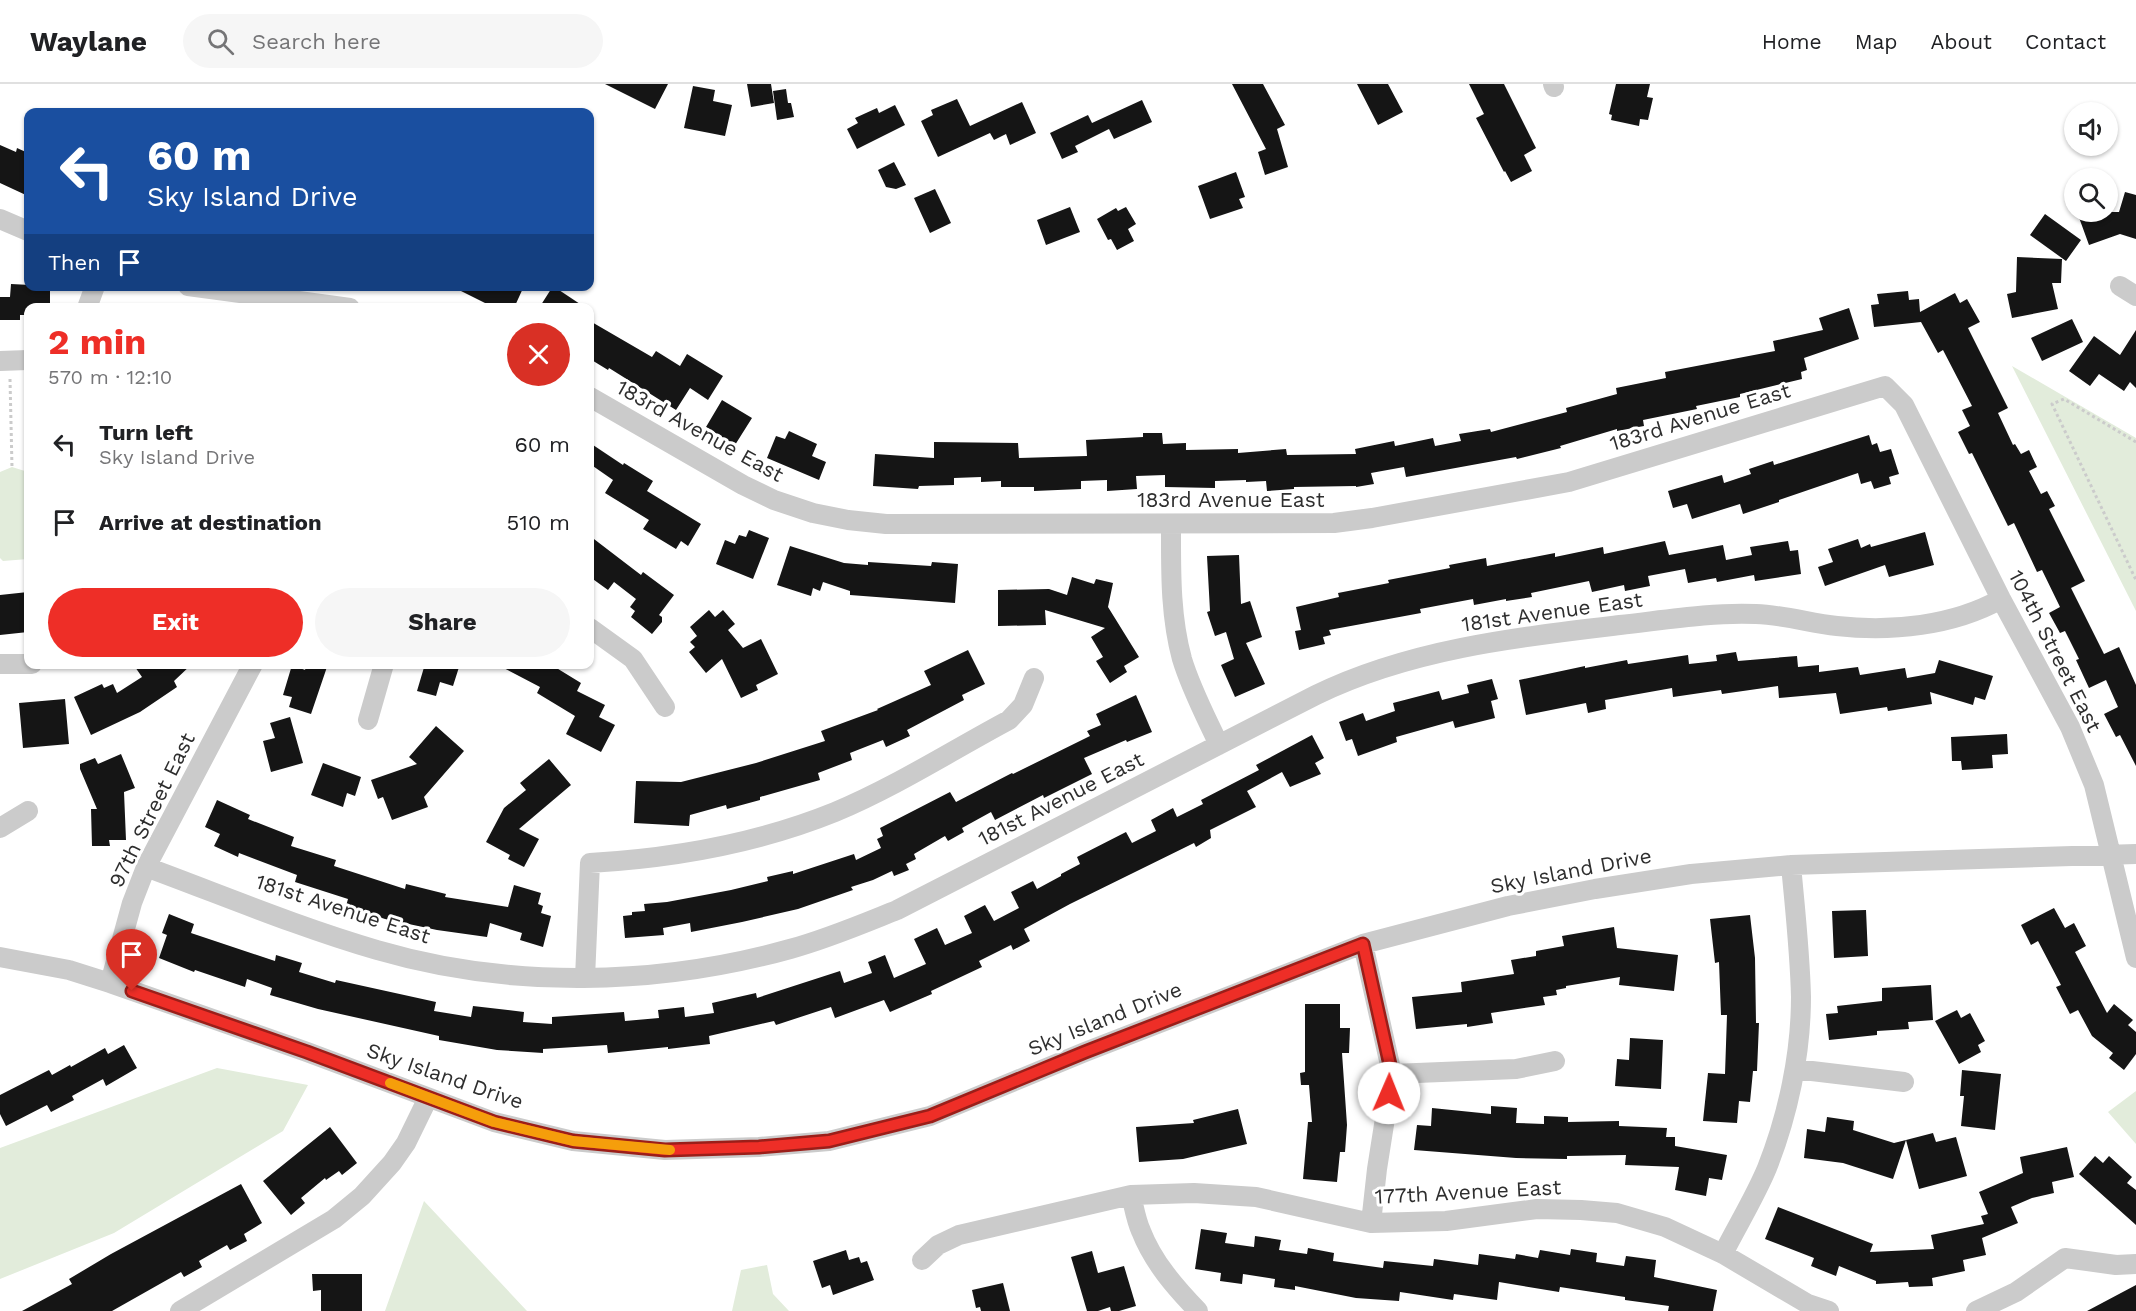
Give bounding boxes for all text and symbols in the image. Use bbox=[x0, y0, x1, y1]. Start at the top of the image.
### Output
search box bbox=[183, 14, 603, 68]
text: Waylane bbox=[30, 25, 147, 58]
icon: search bbox=[204, 25, 237, 58]
text: Search here bbox=[252, 29, 381, 54]
text: Home bbox=[1762, 29, 1822, 54]
text: Map bbox=[1855, 29, 1898, 54]
text: About bbox=[1931, 29, 1992, 54]
text: Contact bbox=[2025, 29, 2106, 54]
map controls bbox=[2064, 102, 2118, 222]
button: sound bbox=[2064, 102, 2118, 156]
text: 60 m bbox=[147, 131, 251, 180]
icon: left bbox=[48, 132, 126, 210]
button: search bbox=[2064, 168, 2118, 222]
text: Sky Island Drive bbox=[147, 181, 358, 213]
icon: arrive bbox=[113, 246, 146, 279]
text: Then bbox=[48, 250, 101, 275]
text: 2 min bbox=[48, 321, 146, 363]
button: close bbox=[507, 323, 570, 386]
text: 570 m · 12:10 bbox=[48, 365, 172, 389]
street label: 183rd Avenue East bbox=[612, 374, 788, 487]
street label: 183rd Avenue East bbox=[1607, 377, 1793, 456]
text: Turn left bbox=[99, 420, 193, 445]
icon: left bbox=[48, 428, 81, 461]
text: 60 m bbox=[514, 432, 570, 457]
text: Sky Island Drive bbox=[99, 445, 255, 469]
street label: 183rd Avenue East bbox=[1137, 487, 1325, 512]
icon: arrive bbox=[48, 506, 81, 539]
text: Arrive at destination bbox=[99, 510, 322, 535]
text: 510 m bbox=[506, 510, 570, 535]
street label: 104th Street East bbox=[2004, 566, 2107, 736]
street label: 181st Avenue East bbox=[1460, 586, 1644, 637]
button: Exit bbox=[48, 588, 303, 657]
button: Share bbox=[315, 588, 570, 657]
street label: 97th Street East bbox=[103, 728, 200, 891]
street label: 181st Avenue East bbox=[974, 746, 1148, 851]
street label: Sky Island Drive bbox=[1488, 843, 1654, 898]
street label: 181st Avenue East bbox=[253, 869, 434, 949]
pin bbox=[106, 929, 157, 991]
icon: arrive bbox=[115, 938, 148, 971]
street label: Sky Island Drive bbox=[1024, 976, 1185, 1061]
street label: Sky Island Drive bbox=[364, 1037, 527, 1114]
position arrow bbox=[1357, 1061, 1421, 1125]
street label: 177th Avenue East bbox=[1374, 1174, 1562, 1209]

